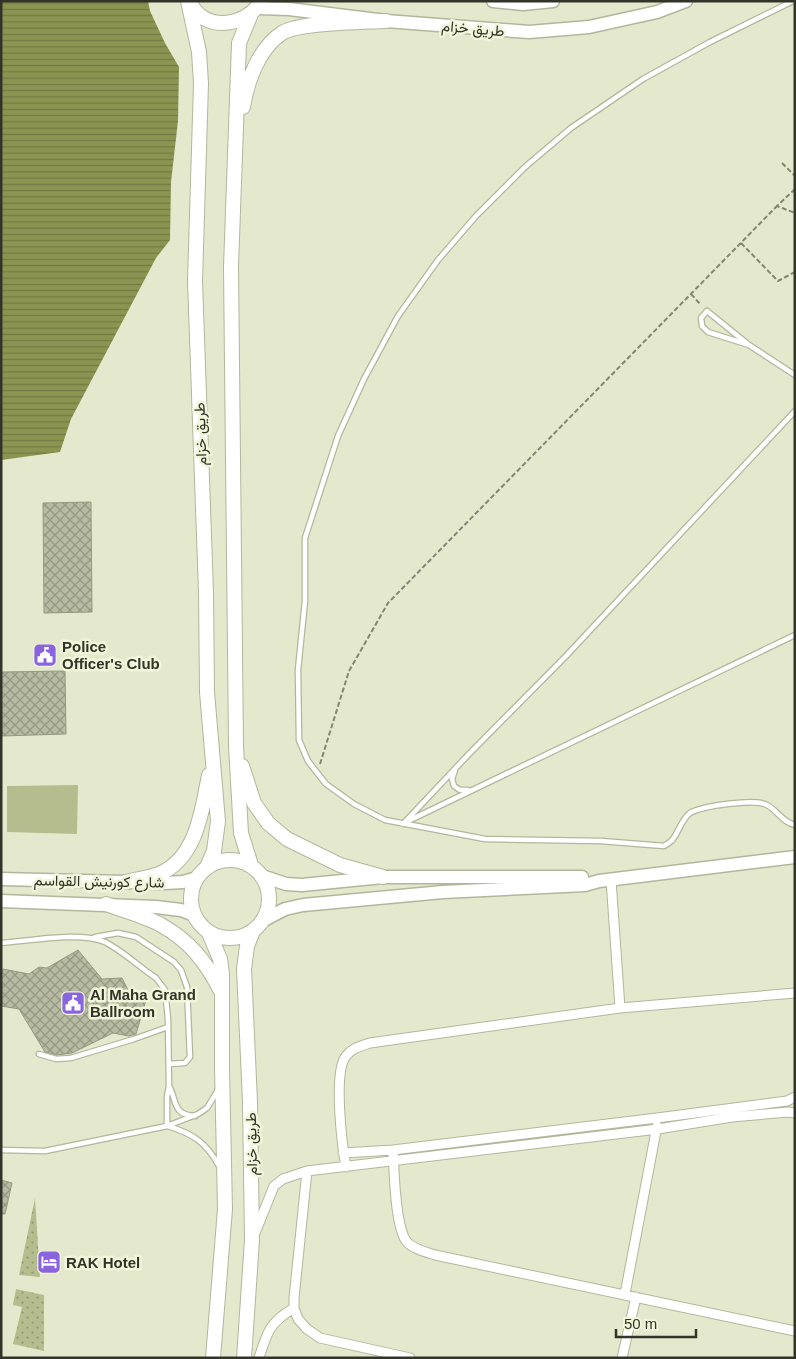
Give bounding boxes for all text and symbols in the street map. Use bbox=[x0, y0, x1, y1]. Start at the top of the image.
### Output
street label: طريق خزام bbox=[441, 17, 505, 41]
street label: طريق خزام bbox=[190, 402, 212, 466]
place label: Police Officer's Club bbox=[62, 638, 160, 672]
public building icon: Police Officer's Club bbox=[32, 642, 58, 668]
street label: شارع كورنيش القواسم bbox=[33, 871, 165, 894]
place label: Al Maha Grand Ballroom bbox=[90, 986, 196, 1020]
public building icon: Al Maha Grand Ballroom bbox=[60, 990, 86, 1016]
street label: طريق خزام bbox=[242, 1112, 262, 1176]
hotel icon: RAK Hotel bbox=[36, 1249, 62, 1275]
place label: RAK Hotel bbox=[66, 1254, 140, 1271]
scale bar bbox=[616, 1306, 696, 1338]
text: 50 m bbox=[624, 1315, 657, 1332]

